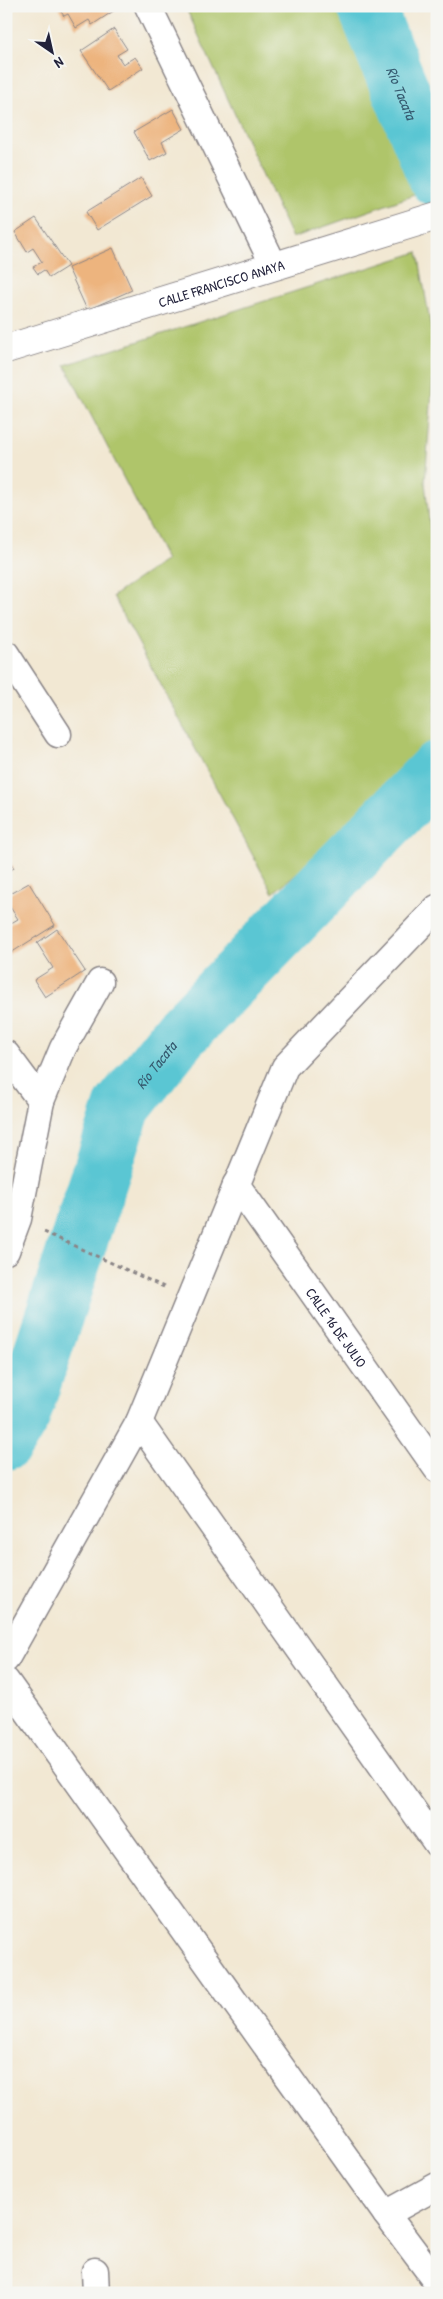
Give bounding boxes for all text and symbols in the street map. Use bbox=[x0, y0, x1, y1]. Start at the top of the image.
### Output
north arrow bbox=[28, 28, 78, 78]
text: N bbox=[51, 53, 68, 73]
water label: Río Tacata bbox=[382, 63, 423, 124]
street label: CALLE FRANCISCO ANAYA bbox=[156, 254, 286, 311]
water label: Río Tacata bbox=[130, 1035, 182, 1093]
street label: CALLE 16 DE JULIO bbox=[302, 1283, 372, 1371]

